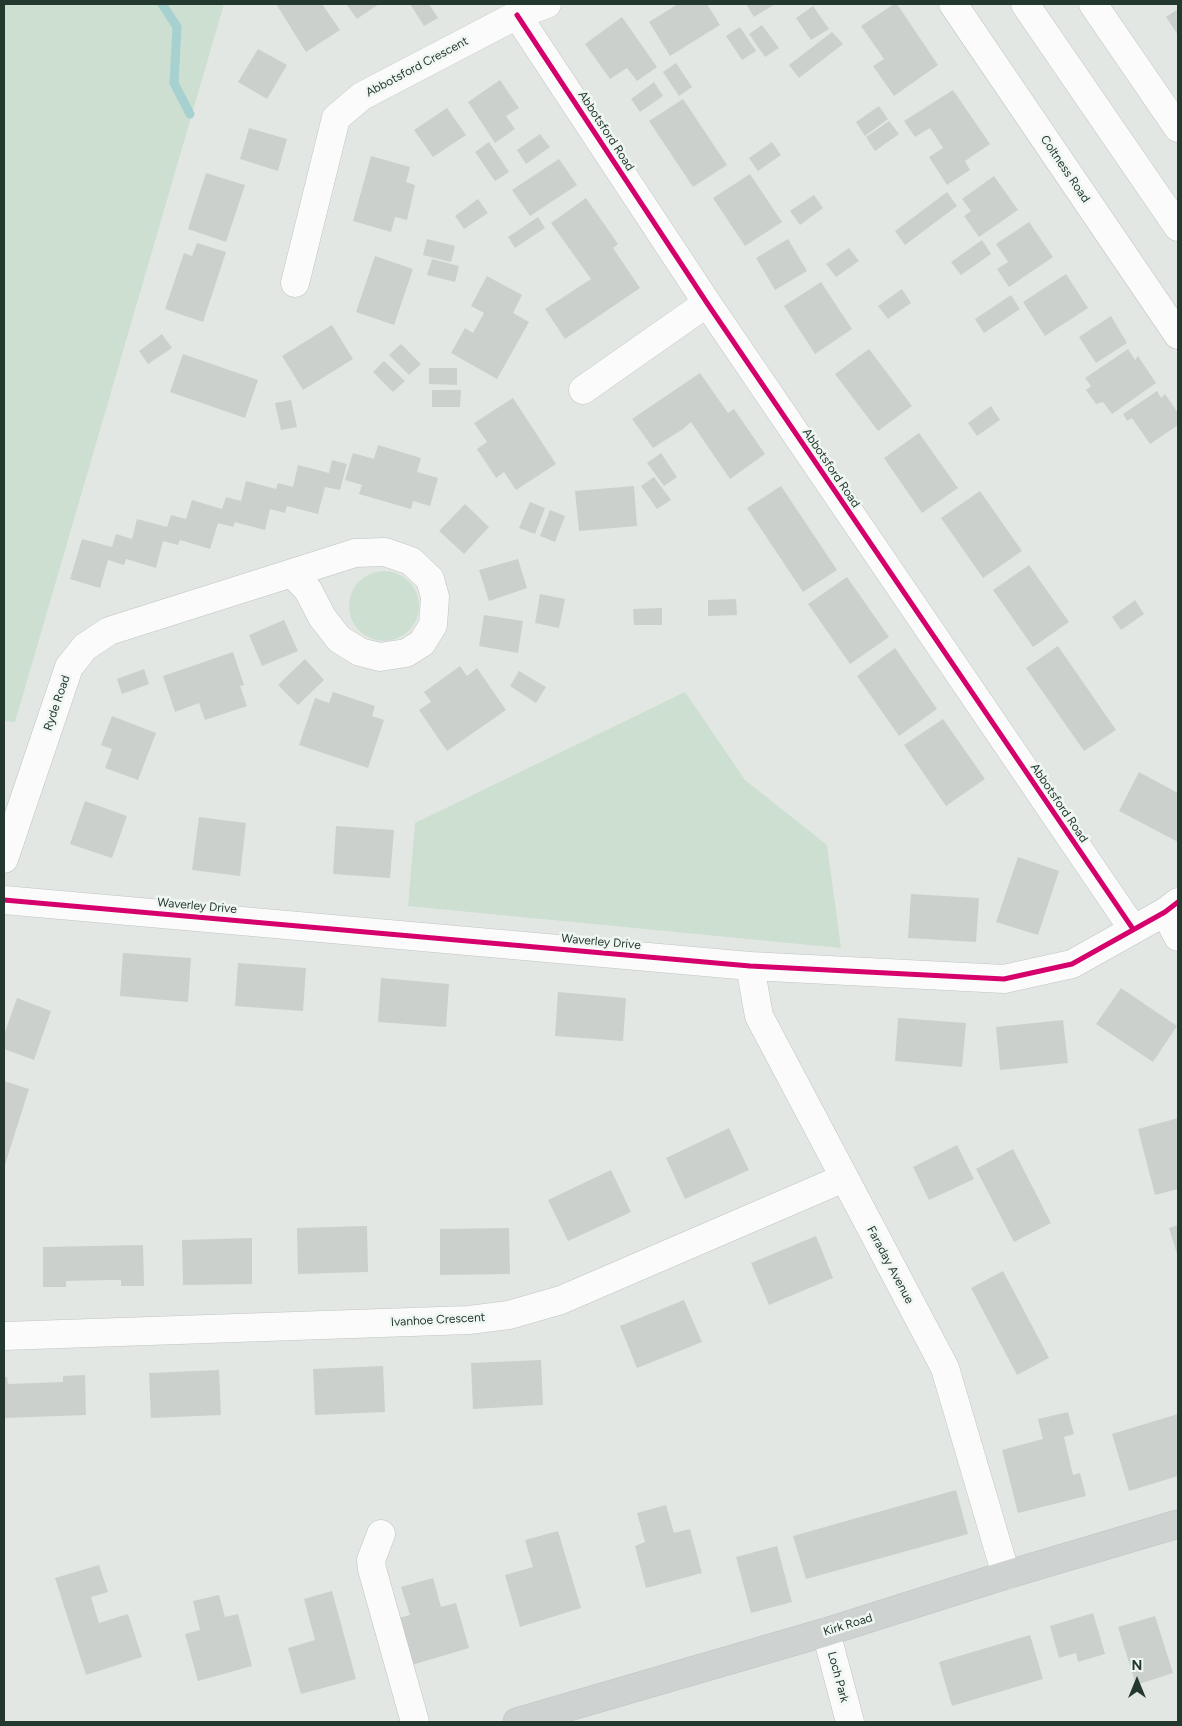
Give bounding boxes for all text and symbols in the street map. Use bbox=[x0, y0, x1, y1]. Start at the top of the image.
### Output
street label: Abbotsford Crescent bbox=[363, 34, 471, 100]
street label: Abbotsford Road bbox=[575, 88, 637, 174]
street label: Coltness Road bbox=[1037, 133, 1093, 205]
street label: Abbotsford Road bbox=[799, 426, 863, 510]
street label: Ryde Road bbox=[41, 673, 73, 733]
street label: Abbotsford Road bbox=[1027, 761, 1091, 845]
street label: Waverley Drive bbox=[157, 895, 237, 917]
street label: Waverley Drive bbox=[561, 931, 641, 953]
street label: Faraday Avenue bbox=[864, 1224, 916, 1306]
street label: Ivanhoe Crescent bbox=[390, 1310, 486, 1330]
street label: Kirk Road bbox=[822, 1611, 874, 1639]
street label: Loch Park bbox=[824, 1650, 852, 1704]
north arrow bbox=[1112, 1656, 1162, 1706]
text: N bbox=[1132, 1657, 1142, 1674]

